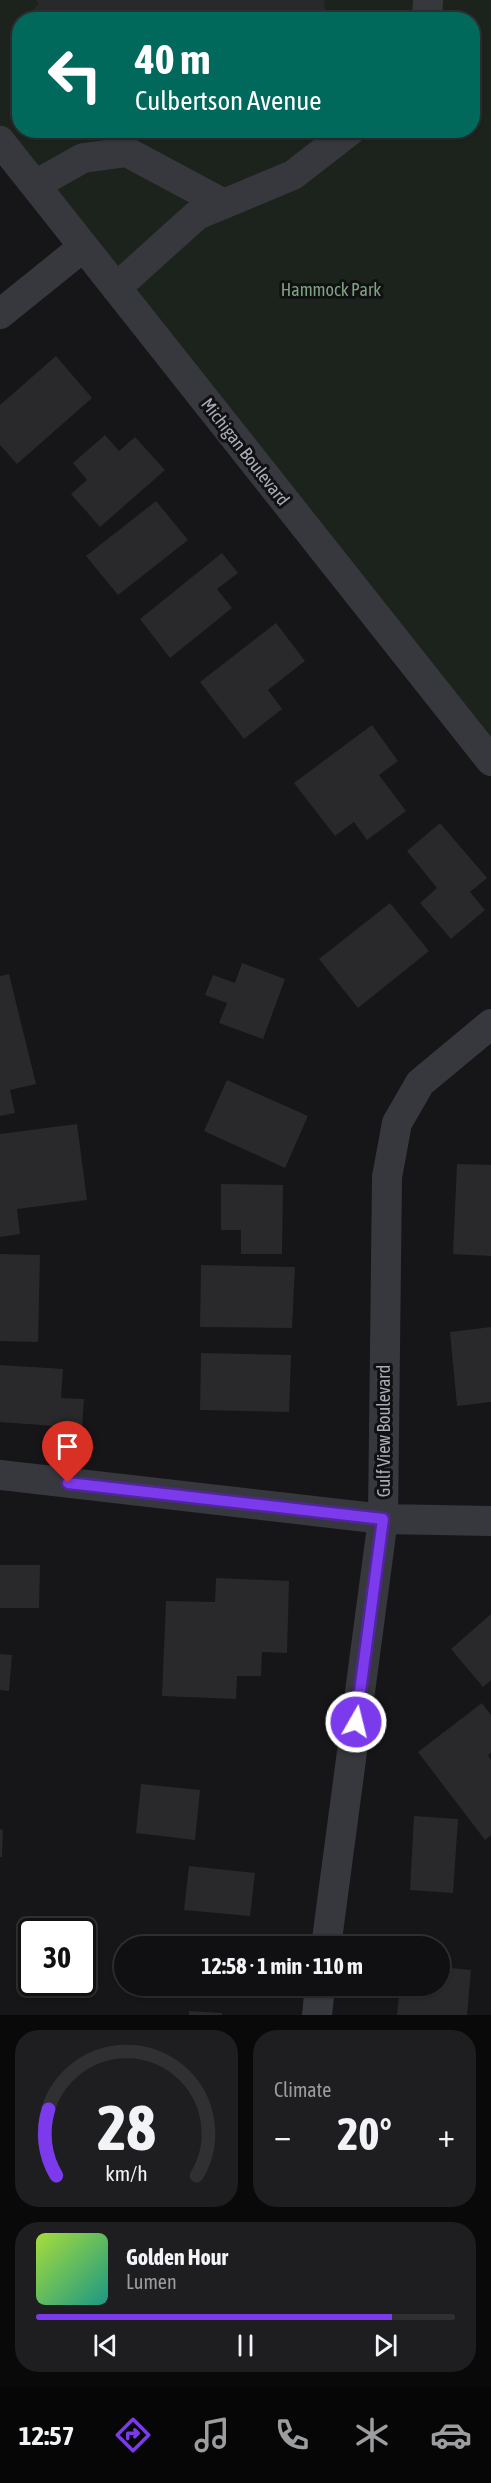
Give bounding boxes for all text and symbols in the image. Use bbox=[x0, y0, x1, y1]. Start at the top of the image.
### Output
text: 40 m bbox=[135, 35, 210, 83]
icon: left bbox=[36, 36, 114, 114]
text: Culbertson Avenue bbox=[135, 85, 322, 116]
park label: Hammock Park bbox=[281, 279, 381, 300]
street label: Michigan Boulevard bbox=[197, 394, 294, 510]
street label: Gulf View Boulevard bbox=[373, 1365, 394, 1497]
pin bbox=[42, 1421, 93, 1483]
icon: arrive bbox=[51, 1430, 84, 1463]
position arrow bbox=[324, 1690, 388, 1754]
speed limit sign: 30 bbox=[18, 1918, 96, 1996]
text: 12:58 · 1 min · 110 m bbox=[201, 1953, 363, 1979]
text: Climate bbox=[274, 2078, 331, 2101]
text: 28 bbox=[97, 2092, 156, 2163]
text: 20° bbox=[337, 2108, 392, 2160]
text: − bbox=[274, 2116, 291, 2154]
text: + bbox=[438, 2116, 455, 2154]
text: km/h bbox=[105, 2161, 148, 2186]
text: Golden Hour bbox=[126, 2244, 228, 2270]
text: Lumen bbox=[126, 2270, 177, 2293]
icon: previous bbox=[89, 2329, 122, 2362]
icon: pause bbox=[229, 2329, 262, 2362]
icon: next bbox=[369, 2329, 402, 2362]
icon: directions bbox=[112, 2414, 154, 2456]
icon: music bbox=[191, 2414, 233, 2456]
icon: phone bbox=[271, 2414, 313, 2456]
icon: climate bbox=[351, 2414, 393, 2456]
icon: car bbox=[430, 2414, 472, 2456]
text: 12:57 bbox=[19, 2420, 74, 2451]

